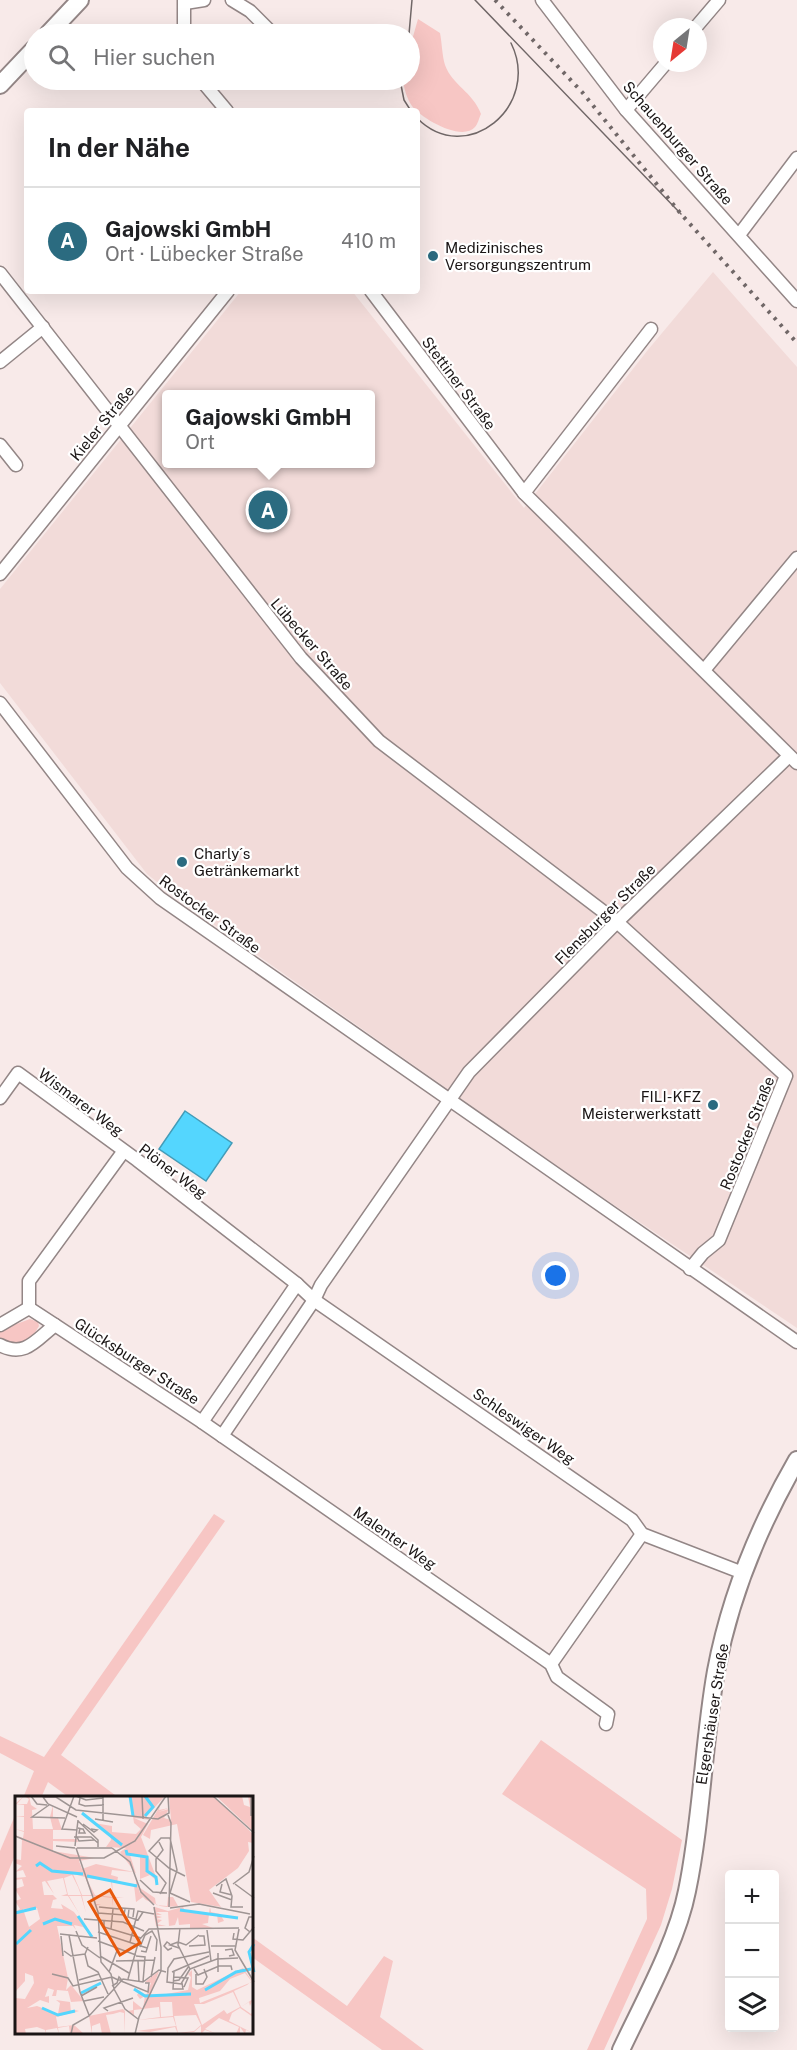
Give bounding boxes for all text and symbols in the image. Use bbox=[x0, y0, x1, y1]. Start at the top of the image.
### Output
north arrow bbox=[653, 18, 707, 72]
search box bbox=[24, 24, 420, 90]
icon: search bbox=[45, 41, 78, 74]
text: Hier suchen bbox=[93, 44, 215, 70]
street label: Schauenburger Straße bbox=[620, 78, 736, 208]
text: In der Nähe bbox=[48, 132, 190, 163]
text: Gajowski GmbH bbox=[105, 216, 271, 242]
text: A bbox=[60, 229, 75, 253]
text: 410 m bbox=[341, 229, 396, 253]
place label: Medizinisches Versorgungszentrum bbox=[445, 239, 591, 273]
text: Ort · Lübecker Straße bbox=[105, 242, 304, 266]
marker: Medizinisches Versorgungszentrum bbox=[426, 249, 440, 263]
street label: Stettiner Straße bbox=[419, 333, 499, 433]
street label: Kieler Straße bbox=[67, 382, 137, 464]
popup bbox=[162, 390, 375, 468]
text: Gajowski GmbH bbox=[185, 404, 352, 430]
text: Ort bbox=[185, 430, 215, 454]
pin: A bbox=[248, 488, 288, 532]
street label: Lübecker Straße bbox=[268, 595, 356, 693]
place label: Charly´s Getränkemarkt bbox=[194, 845, 299, 879]
marker: Charly´s Getränkemarkt bbox=[175, 855, 189, 869]
street label: Flensburger Straße bbox=[551, 860, 659, 968]
street label: Rostocker Straße bbox=[156, 872, 264, 956]
street label: Wismarer Weg bbox=[35, 1065, 127, 1139]
street label: Rostocker Straße bbox=[716, 1074, 778, 1192]
place label: FILI-KFZ Meisterwerkstatt bbox=[582, 1088, 701, 1122]
marker: FILI-KFZ Meisterwerkstatt bbox=[706, 1098, 720, 1112]
street label: Plöner Weg bbox=[136, 1140, 210, 1202]
your location bbox=[541, 1261, 570, 1290]
street label: Glücksburger Straße bbox=[72, 1314, 202, 1408]
street label: Schleswiger Weg bbox=[470, 1384, 578, 1468]
street label: Malenter Weg bbox=[350, 1503, 440, 1573]
street label: Elgershäuser Straße bbox=[692, 1642, 732, 1786]
inset map bbox=[15, 1796, 254, 2035]
map controls bbox=[725, 1870, 779, 2032]
button: + bbox=[725, 1870, 779, 1924]
button: − bbox=[725, 1924, 779, 1978]
button: layers bbox=[725, 1978, 779, 2032]

